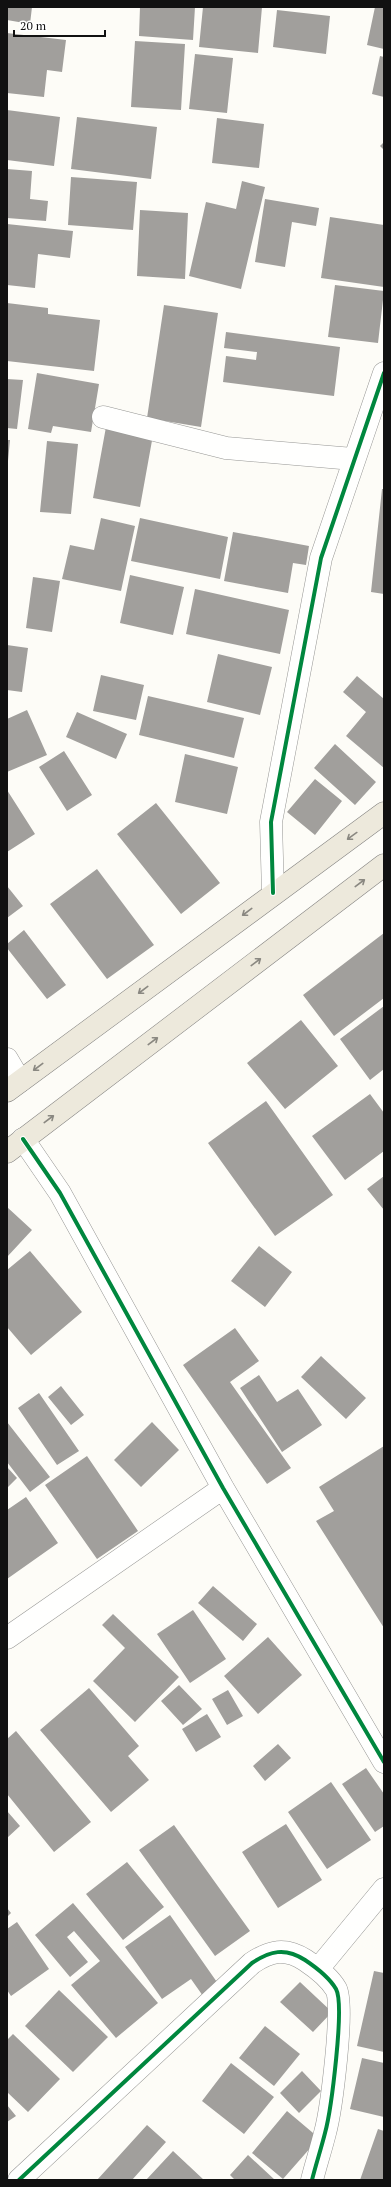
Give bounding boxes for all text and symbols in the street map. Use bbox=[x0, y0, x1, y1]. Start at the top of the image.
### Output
scale bar bbox=[14, 12, 105, 38]
text: 20 m bbox=[20, 18, 47, 33]
one-way arrow bbox=[347, 832, 358, 840]
one-way arrow bbox=[354, 879, 365, 888]
one-way arrow bbox=[242, 908, 253, 916]
one-way arrow bbox=[251, 958, 262, 966]
one-way arrow bbox=[137, 986, 148, 994]
one-way arrow bbox=[147, 1037, 158, 1045]
one-way arrow bbox=[33, 1063, 44, 1071]
one-way arrow bbox=[44, 1115, 55, 1124]

